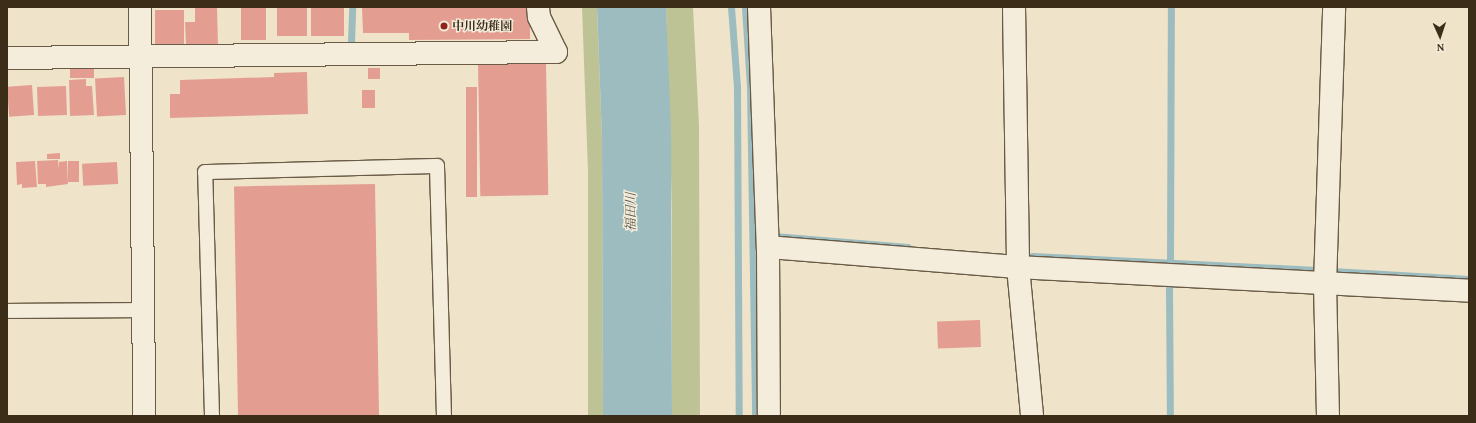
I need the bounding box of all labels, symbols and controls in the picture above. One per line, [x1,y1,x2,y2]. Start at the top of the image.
north arrow [1420,16,1460,56]
place label: 中川幼稚園 [452,19,512,33]
marker: 中川幼稚園 [439,21,449,31]
text: N [1437,40,1445,56]
water label: 福田川 [623,193,639,231]

